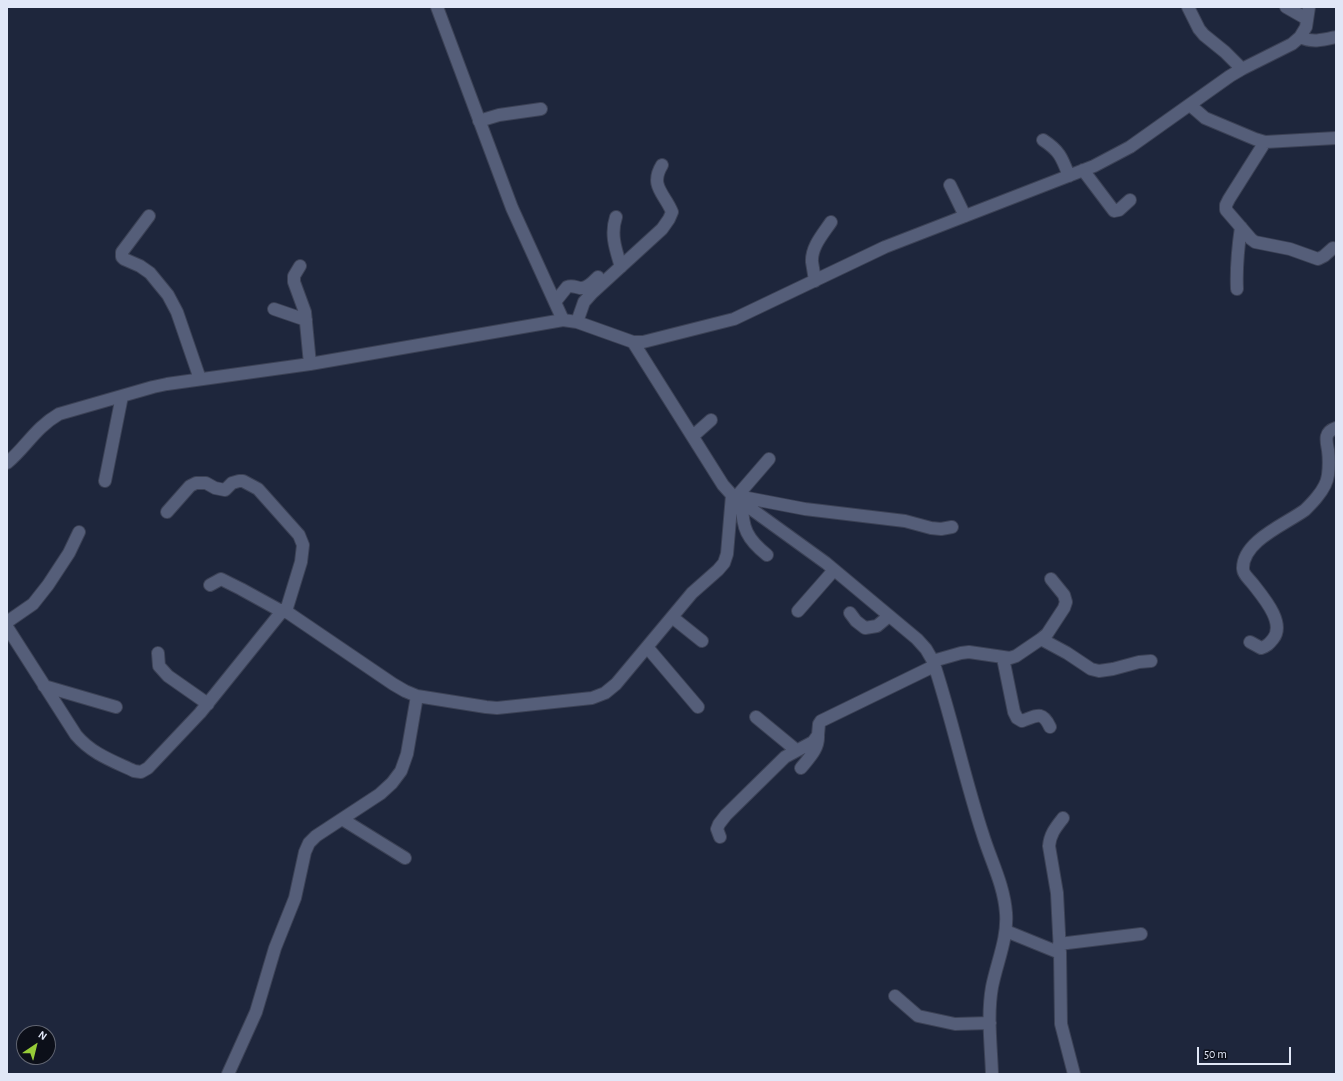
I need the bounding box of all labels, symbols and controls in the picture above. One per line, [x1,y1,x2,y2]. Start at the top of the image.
north arrow [16,1025,56,1065]
text: N [36,1029,49,1042]
scale bar [1199,1039,1293,1065]
text: 50 m [1204,1048,1227,1060]

